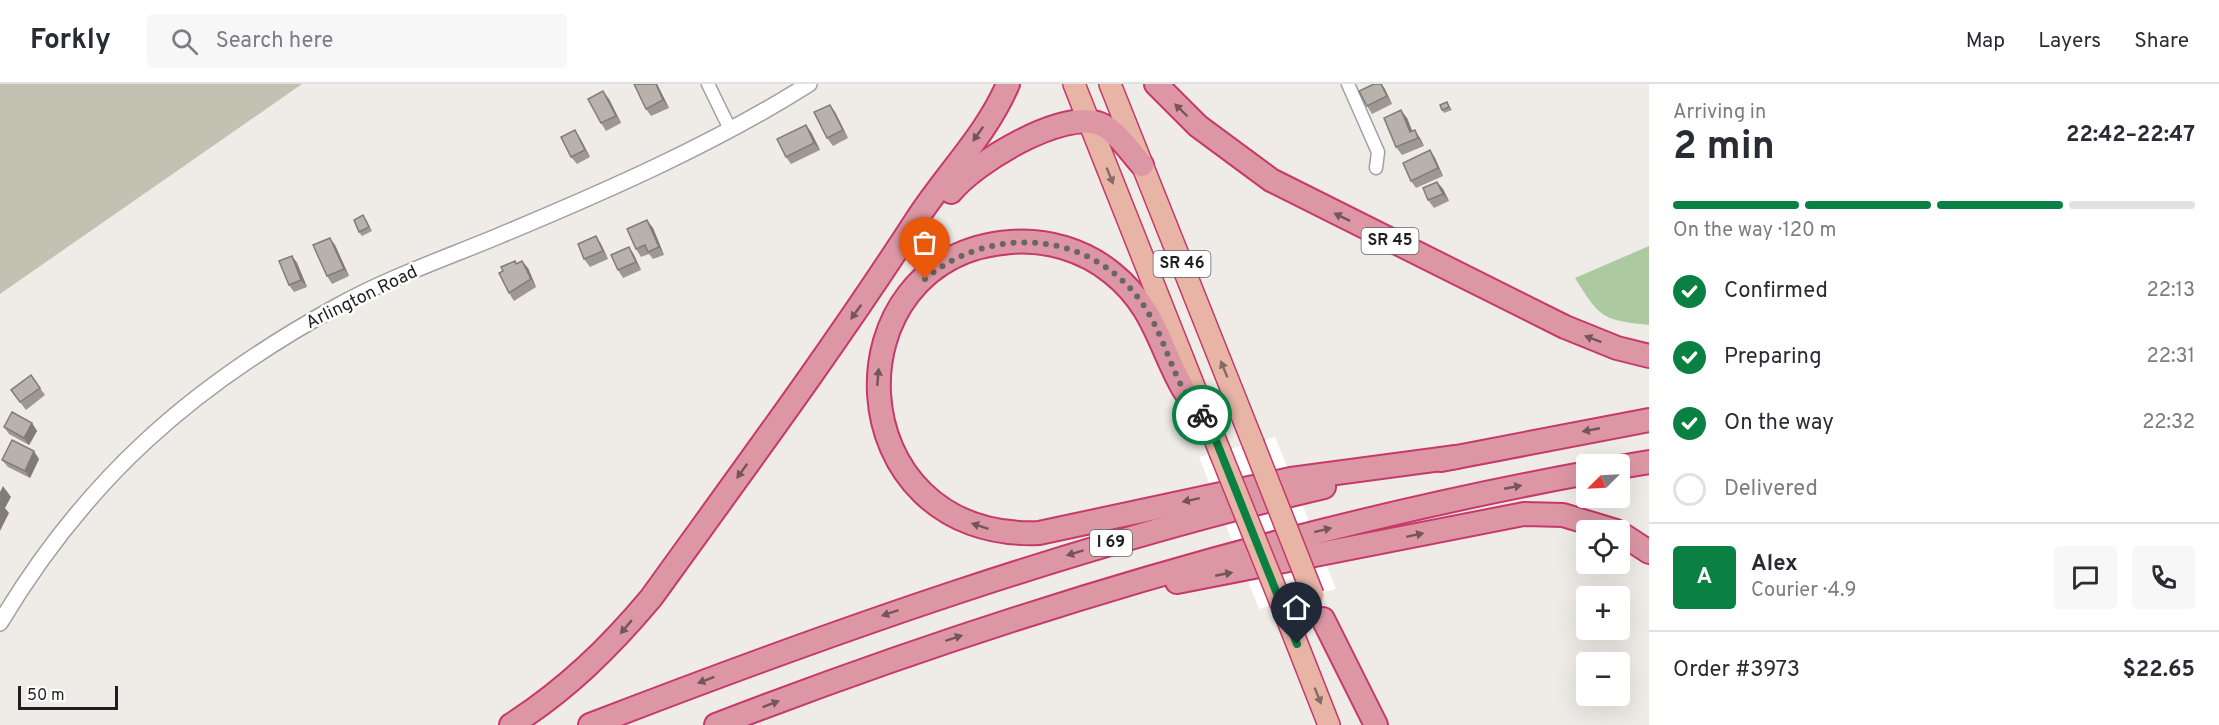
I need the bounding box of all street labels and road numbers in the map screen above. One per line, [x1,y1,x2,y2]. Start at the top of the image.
road number: SR 45 [1362,228,1418,254]
road number: SR 46 [1154,251,1210,277]
street label: Arlington Road [302,261,422,335]
road number: I 69 [1090,530,1132,556]

